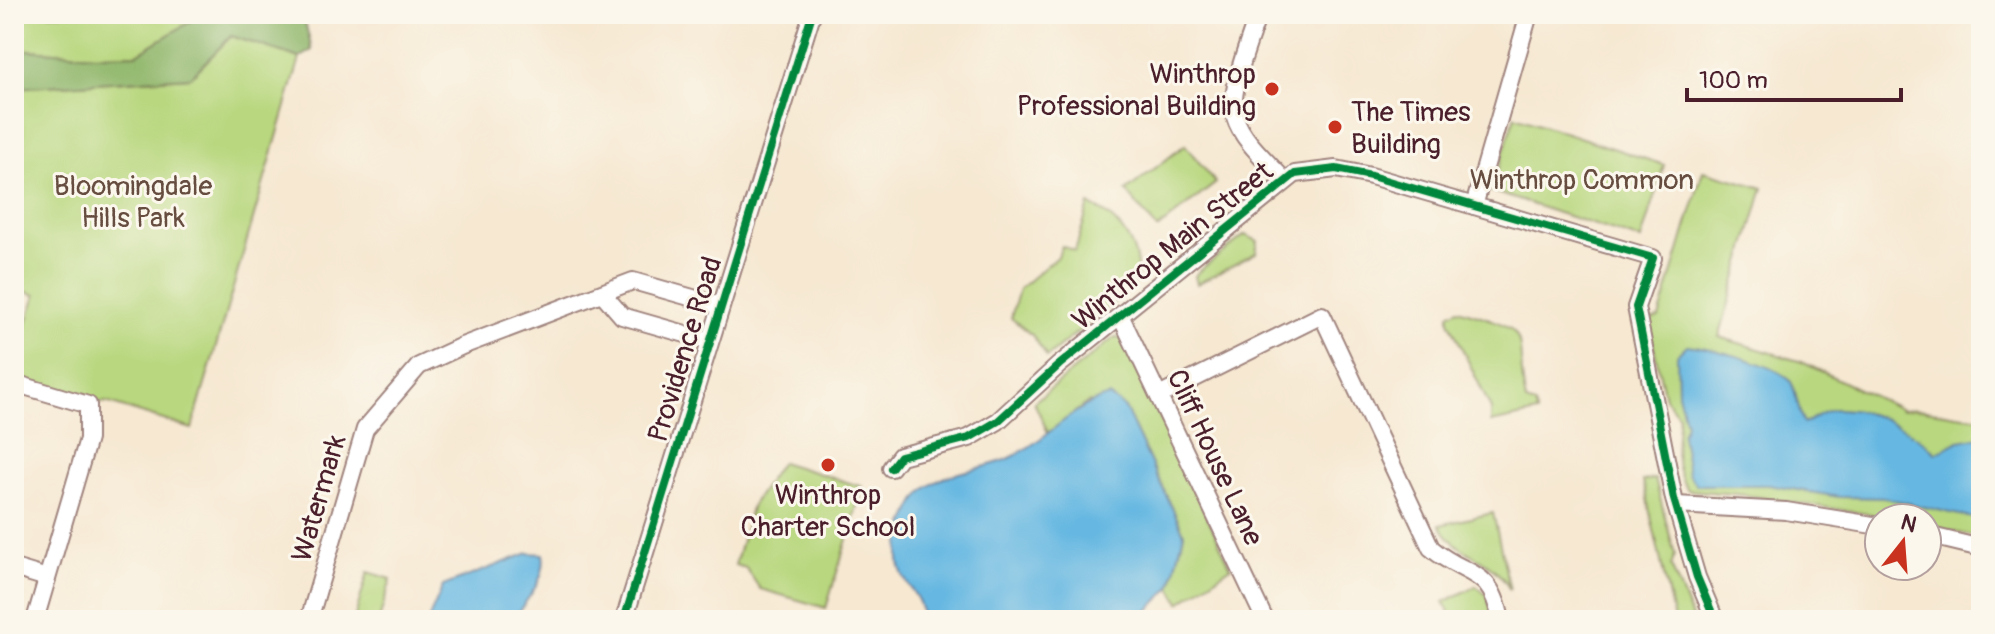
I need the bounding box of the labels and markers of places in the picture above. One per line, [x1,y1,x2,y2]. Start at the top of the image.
place label: Winthrop Professional Building [1017,57,1256,124]
marker: Winthrop Professional Building [1263,80,1281,98]
place label: The Times Building [1351,95,1471,162]
marker: The Times Building [1326,118,1344,136]
marker: Winthrop Charter School [819,456,837,474]
place label: Winthrop Charter School [740,478,916,545]

